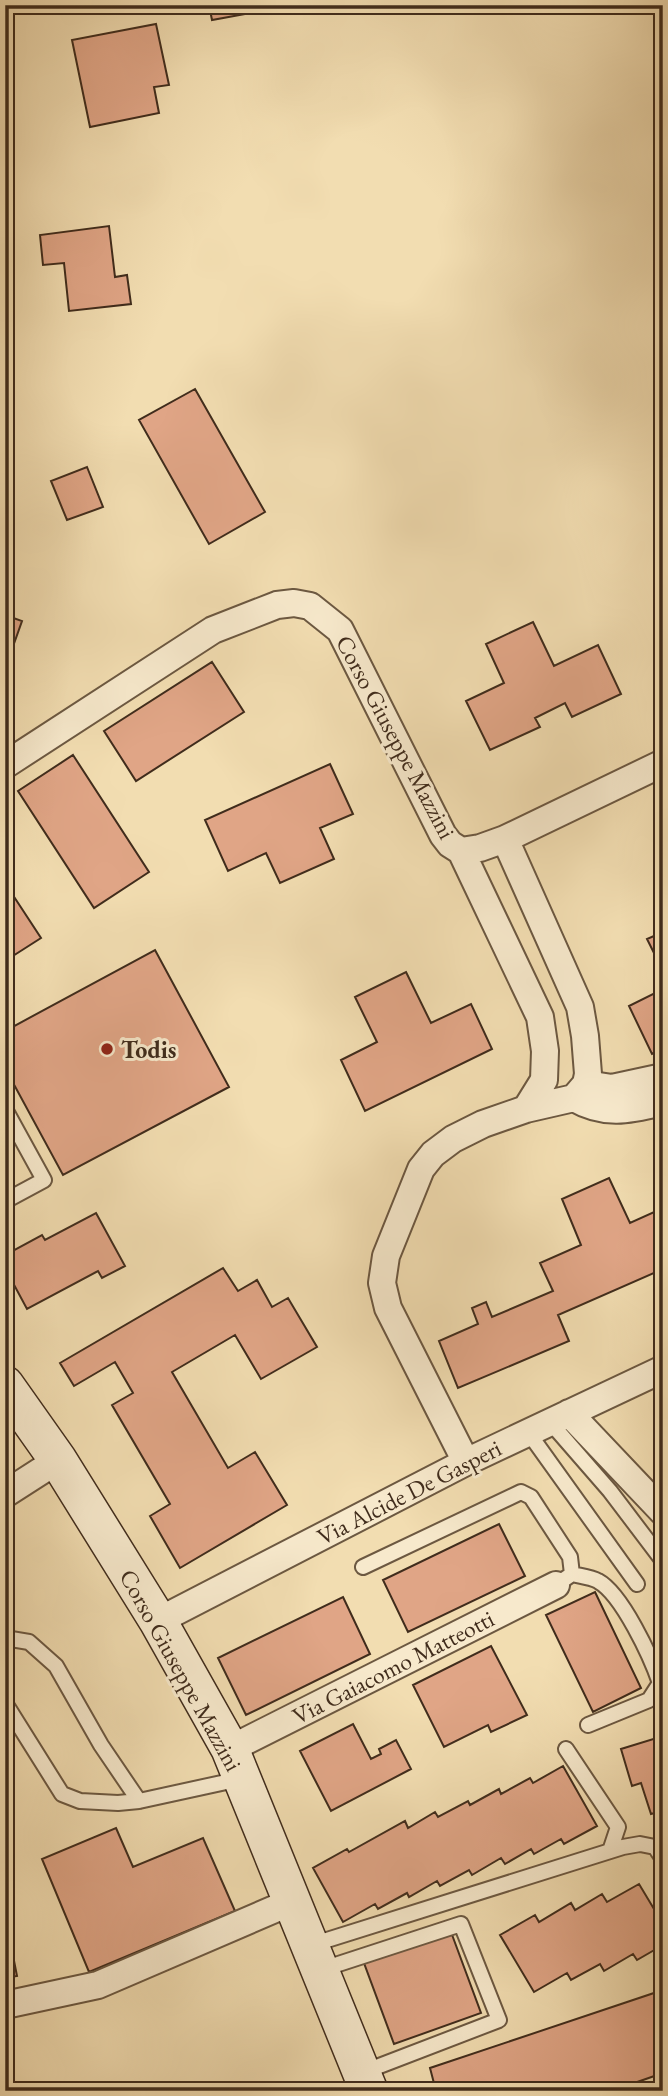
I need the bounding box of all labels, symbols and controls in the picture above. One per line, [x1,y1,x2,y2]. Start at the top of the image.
street label: Corso Giuseppe Mazzini [329,630,463,844]
place label: Todis [121,1034,176,1065]
marker: Todis [99,1041,115,1057]
street label: Via Alcide De Gasperi [312,1432,507,1552]
street label: Corso Giuseppe Mazzini [113,1564,249,1777]
street label: Via Gaiacomo Matteotti [287,1603,499,1731]

